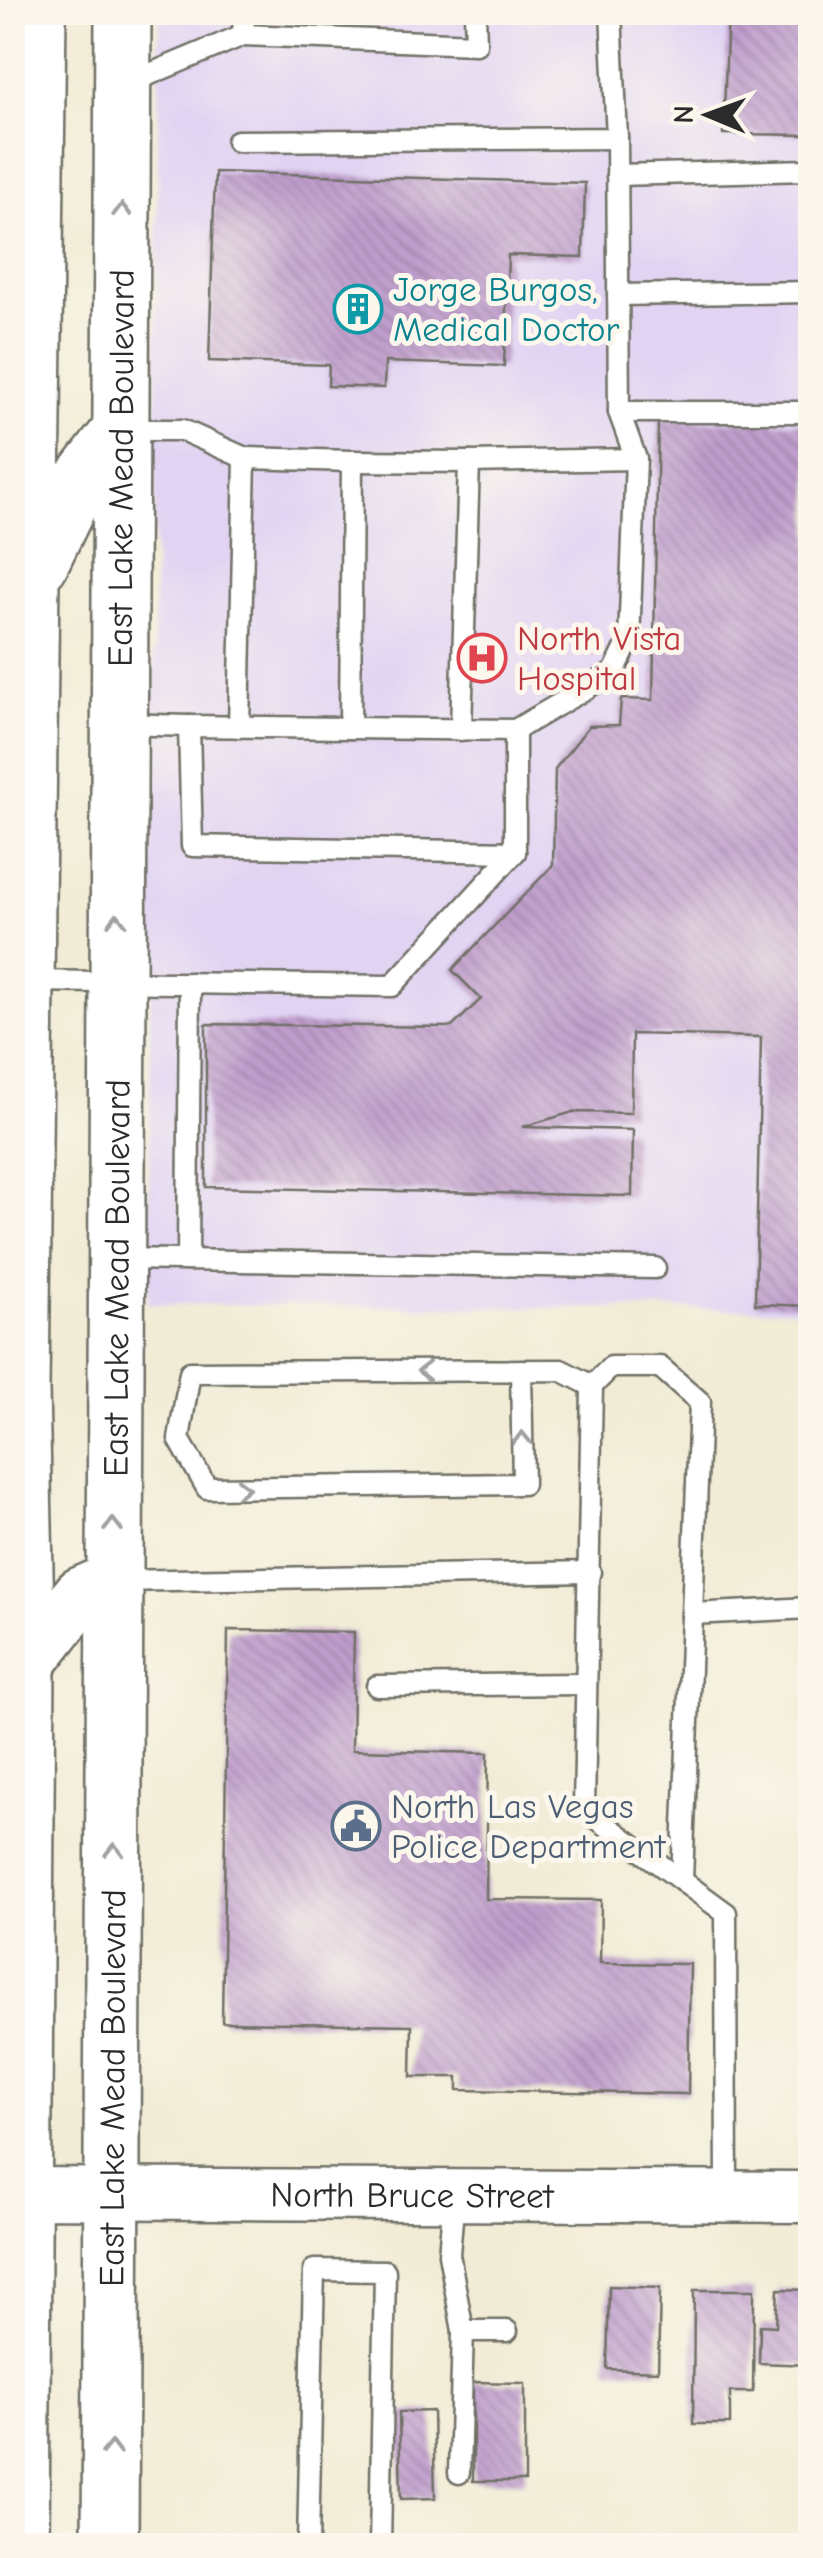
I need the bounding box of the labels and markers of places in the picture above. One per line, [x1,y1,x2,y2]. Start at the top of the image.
place label: Jorge Burgos, Medical Doctor [393,269,620,350]
building icon: Jorge Burgos, Medical Doctor [332,283,384,335]
place label: North Vista Hospital [517,618,681,699]
hospital icon: North Vista Hospital [456,632,508,684]
place label: North Las Vegas Police Department [391,1786,666,1867]
public building icon: North Las Vegas Police Department [330,1800,382,1852]

